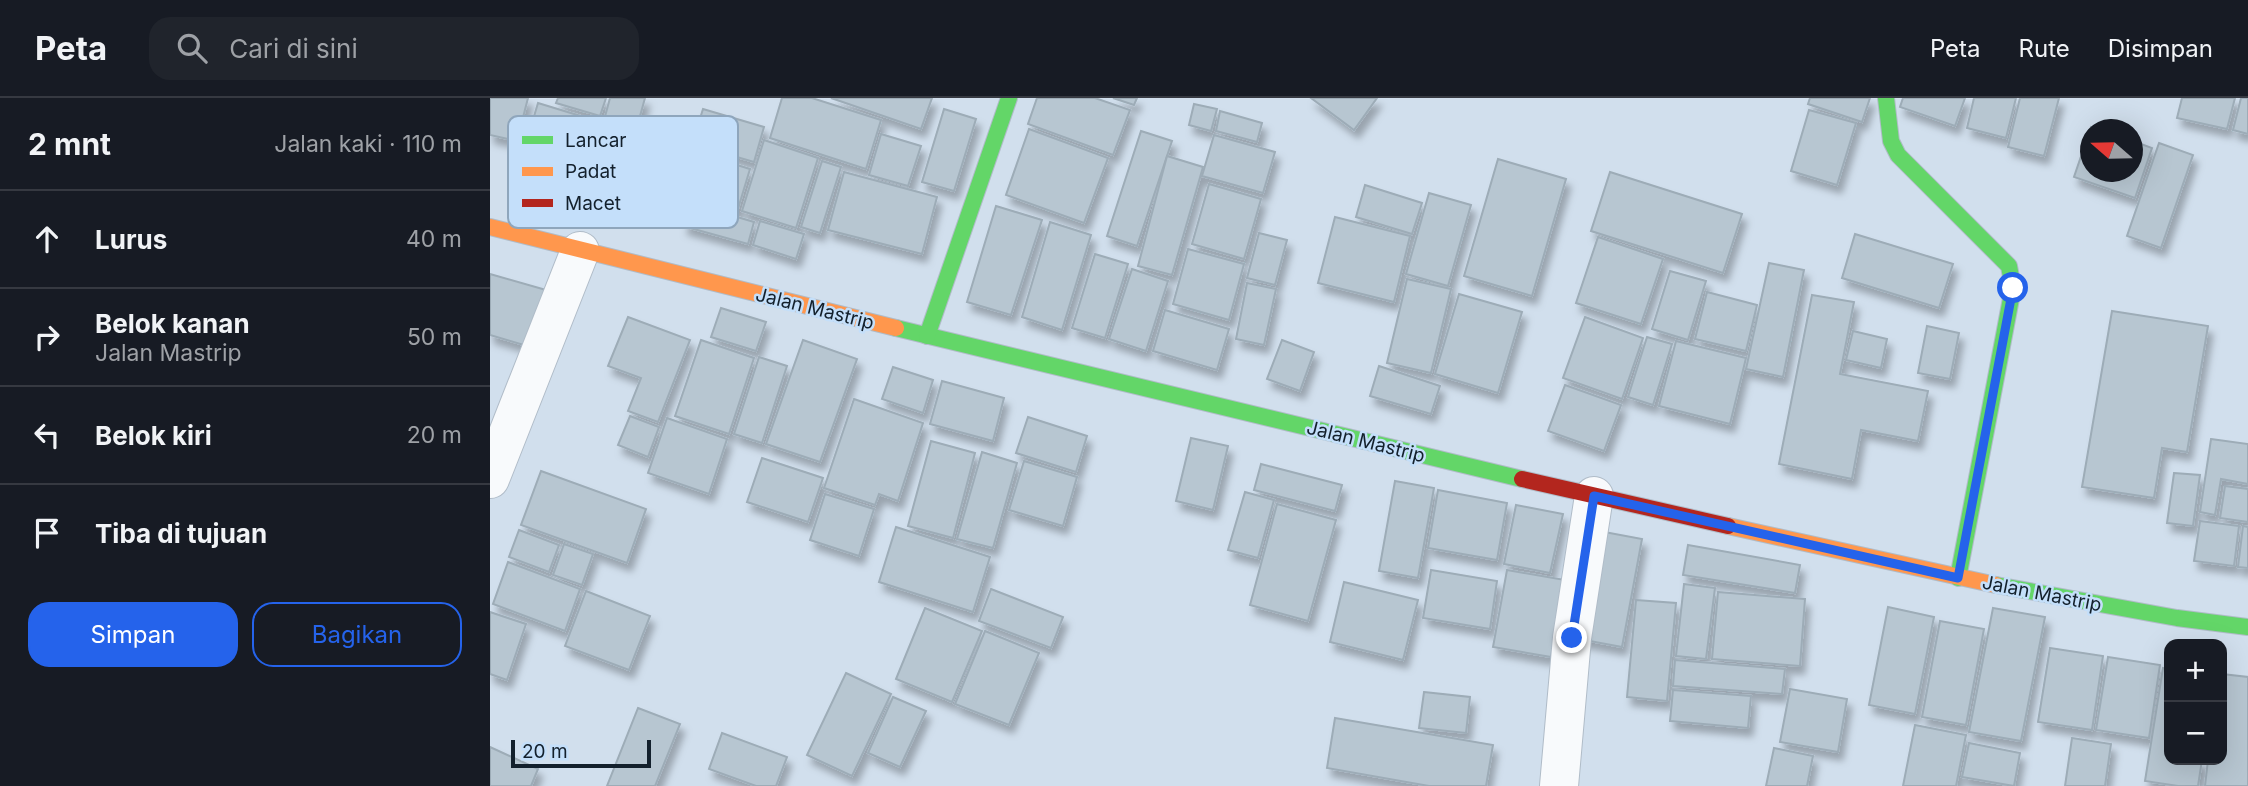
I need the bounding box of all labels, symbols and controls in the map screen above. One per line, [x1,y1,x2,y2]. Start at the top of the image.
search box [149,17,639,80]
text: Peta [35,28,107,68]
icon: search [173,29,211,67]
text: Cari di sini [229,33,358,64]
text: Peta [1930,34,1981,63]
text: Rute [2019,34,2070,63]
text: Disimpan [2108,34,2213,63]
legend [508,116,738,228]
north arrow [2080,119,2143,182]
text: 2 mnt [28,126,111,162]
text: Lancar [565,129,627,152]
text: Jalan kaki · 110 m [274,130,462,158]
text: Padat [565,160,616,183]
text: Macet [565,192,621,215]
icon: ahead [28,220,66,258]
text: Lurus [95,224,167,255]
text: 40 m [406,225,462,253]
route start [1997,272,2028,303]
street label: Jalan Mastrip [753,283,876,334]
text: Belok kanan [95,308,250,339]
icon: right [28,318,66,356]
text: 50 m [407,323,462,351]
text: Jalan Mastrip [95,339,242,367]
icon: left [28,416,66,454]
street label: Jalan Mastrip [1304,416,1427,467]
text: Belok kiri [95,420,212,451]
text: 20 m [407,421,462,449]
icon: arrive [28,514,66,552]
text: Tiba di tujuan [95,518,267,549]
street label: Jalan Mastrip [1980,571,2104,616]
button: Simpan [28,602,238,667]
button: Bagikan [252,602,462,667]
route end [1556,622,1587,653]
map controls [2164,639,2227,765]
button: + [2164,639,2227,702]
button: − [2164,702,2227,765]
scale bar [511,737,651,769]
text: 20 m [522,740,568,763]

